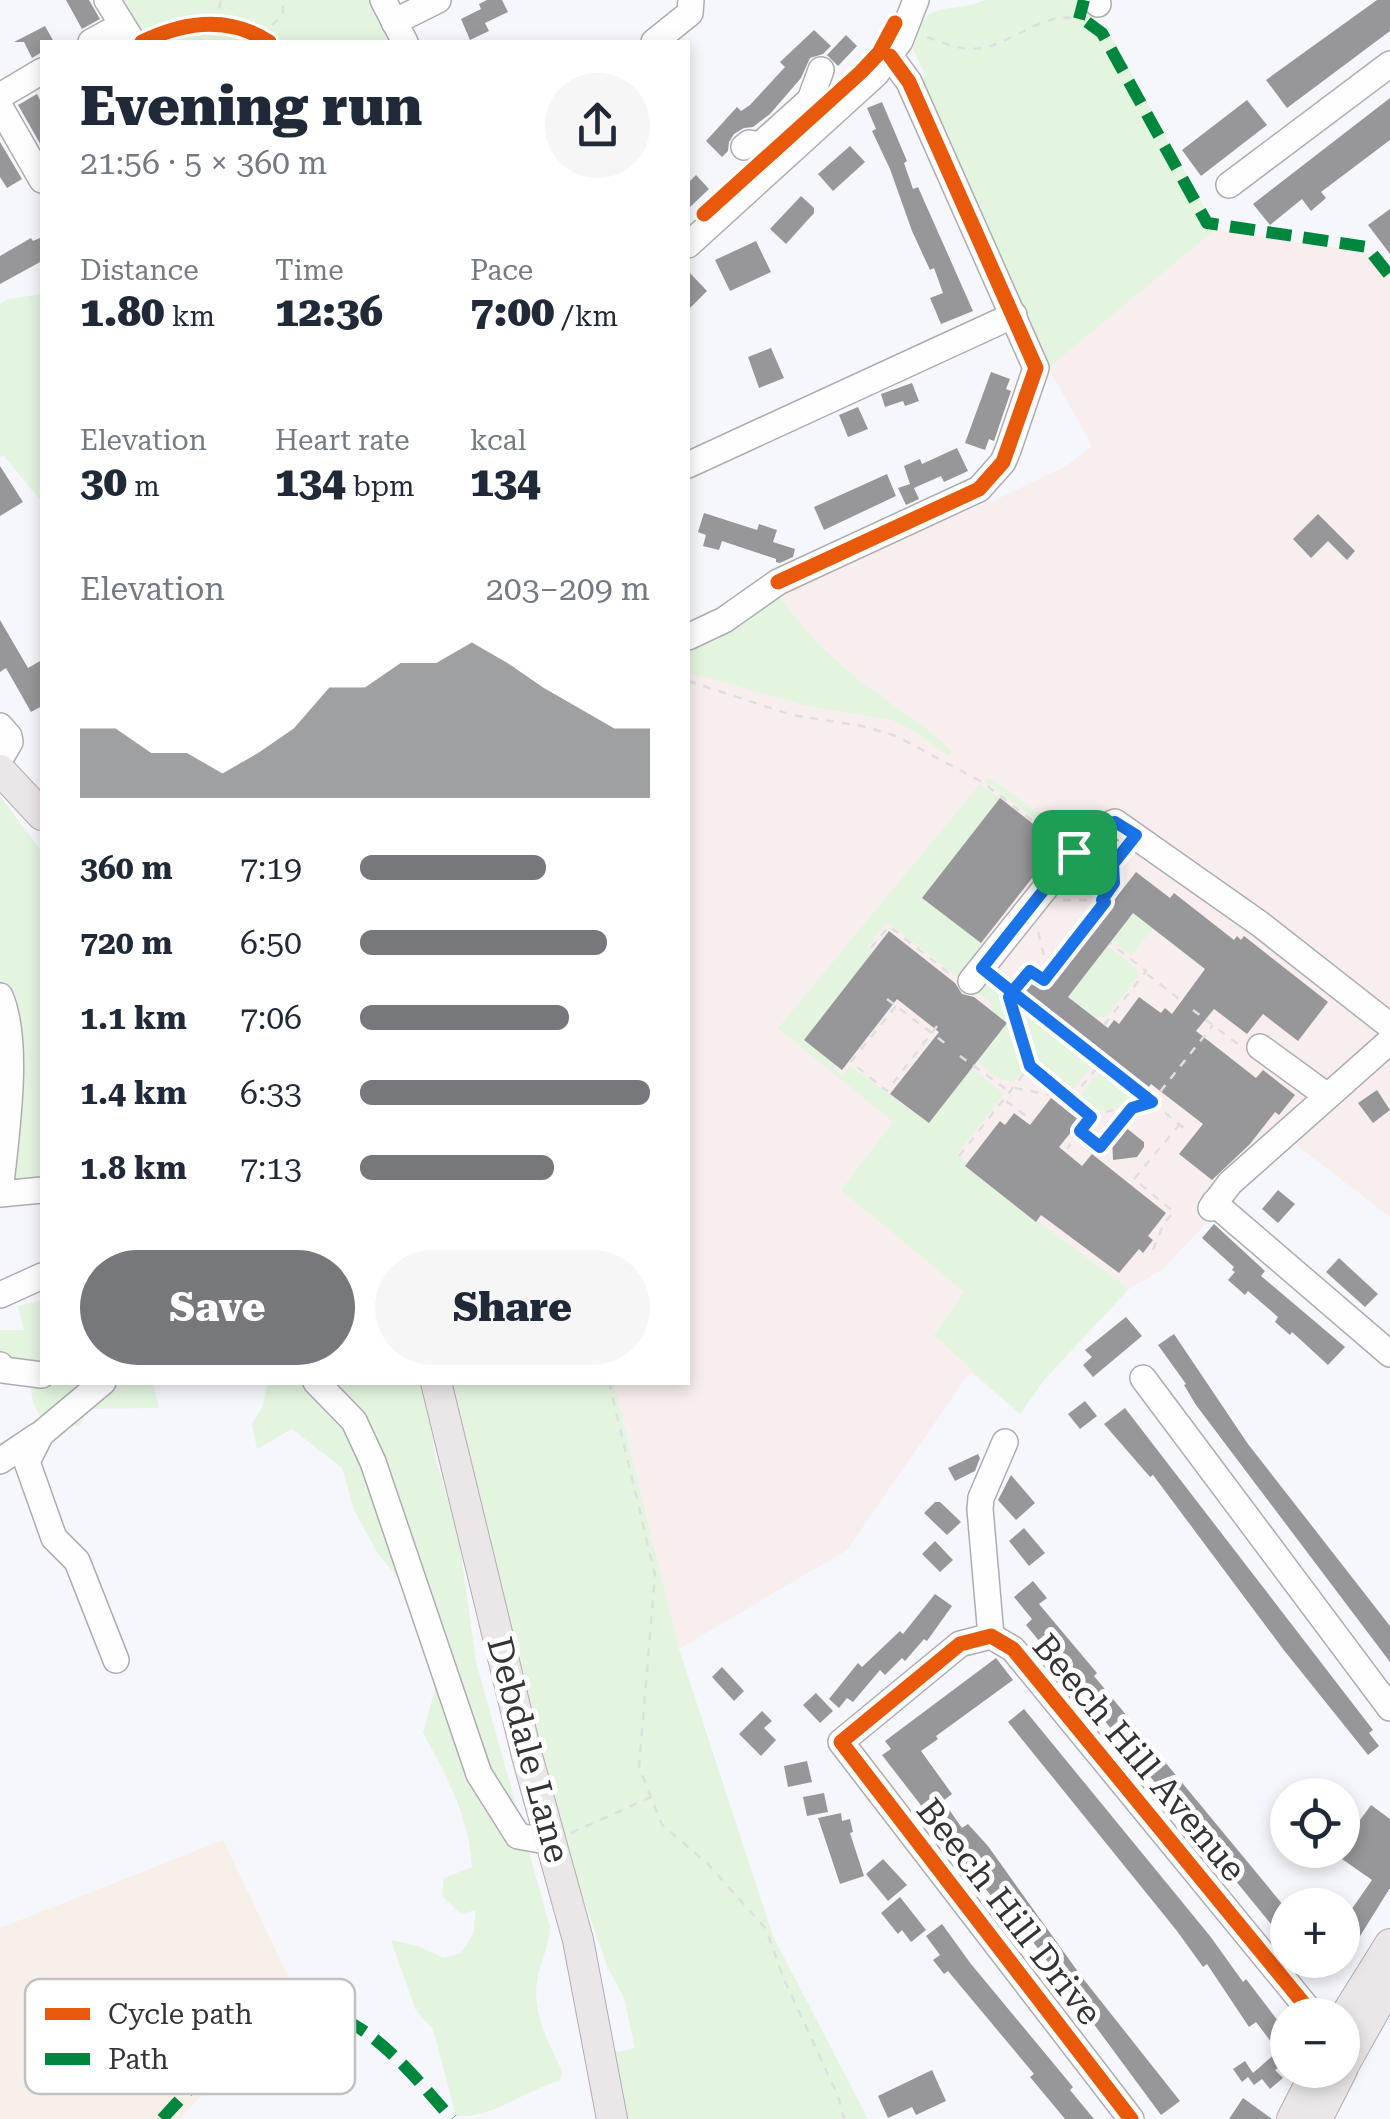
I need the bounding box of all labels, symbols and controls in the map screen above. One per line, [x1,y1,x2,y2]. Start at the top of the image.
button: share [545,73,650,178]
text: Evening run [80,74,422,138]
text: 21:56 · 5 × 360 m [80,144,327,182]
text: Distance [80,254,199,287]
text: Time [275,254,344,287]
text: Pace [470,254,533,287]
text: 1.80 [80,287,165,336]
text: 12:36 [275,287,383,336]
text: 7:00 [470,287,555,336]
text: km [165,300,215,333]
text: /km [555,300,618,333]
text: Elevation [80,424,207,457]
text: Heart rate [275,424,410,457]
text: kcal [470,424,526,457]
text: 30 [80,457,127,506]
text: 134 [275,457,346,506]
text: 134 [470,457,541,506]
text: m [127,470,160,503]
text: bpm [346,470,415,503]
text: Elevation [80,570,225,608]
text: 203–209 m [486,570,650,608]
pin [1032,810,1117,895]
icon: arrive [1047,825,1102,880]
text: 360 m [80,849,173,887]
text: 7:19 [240,849,302,887]
text: 720 m [80,924,173,962]
text: 6:50 [240,924,302,962]
text: 1.1 km [80,999,187,1037]
text: 7:06 [240,999,302,1037]
text: 1.4 km [80,1074,187,1112]
text: 6:33 [240,1074,302,1112]
text: 1.8 km [80,1149,187,1187]
text: 7:13 [240,1149,302,1187]
button: Save [80,1250,355,1365]
button: Share [375,1250,650,1365]
street label: Beech Hill Avenue [1024,1626,1254,1890]
street label: Debdale Lane [478,1633,578,1867]
map controls [1270,1778,1360,2088]
button: locate [1270,1778,1360,1868]
street label: Beech Hill Drive [908,1791,1110,2033]
button: + [1270,1888,1360,1978]
legend [25,1979,355,2094]
text: Cycle path [108,1998,253,2031]
button: − [1270,1998,1360,2088]
text: Path [108,2043,169,2076]

